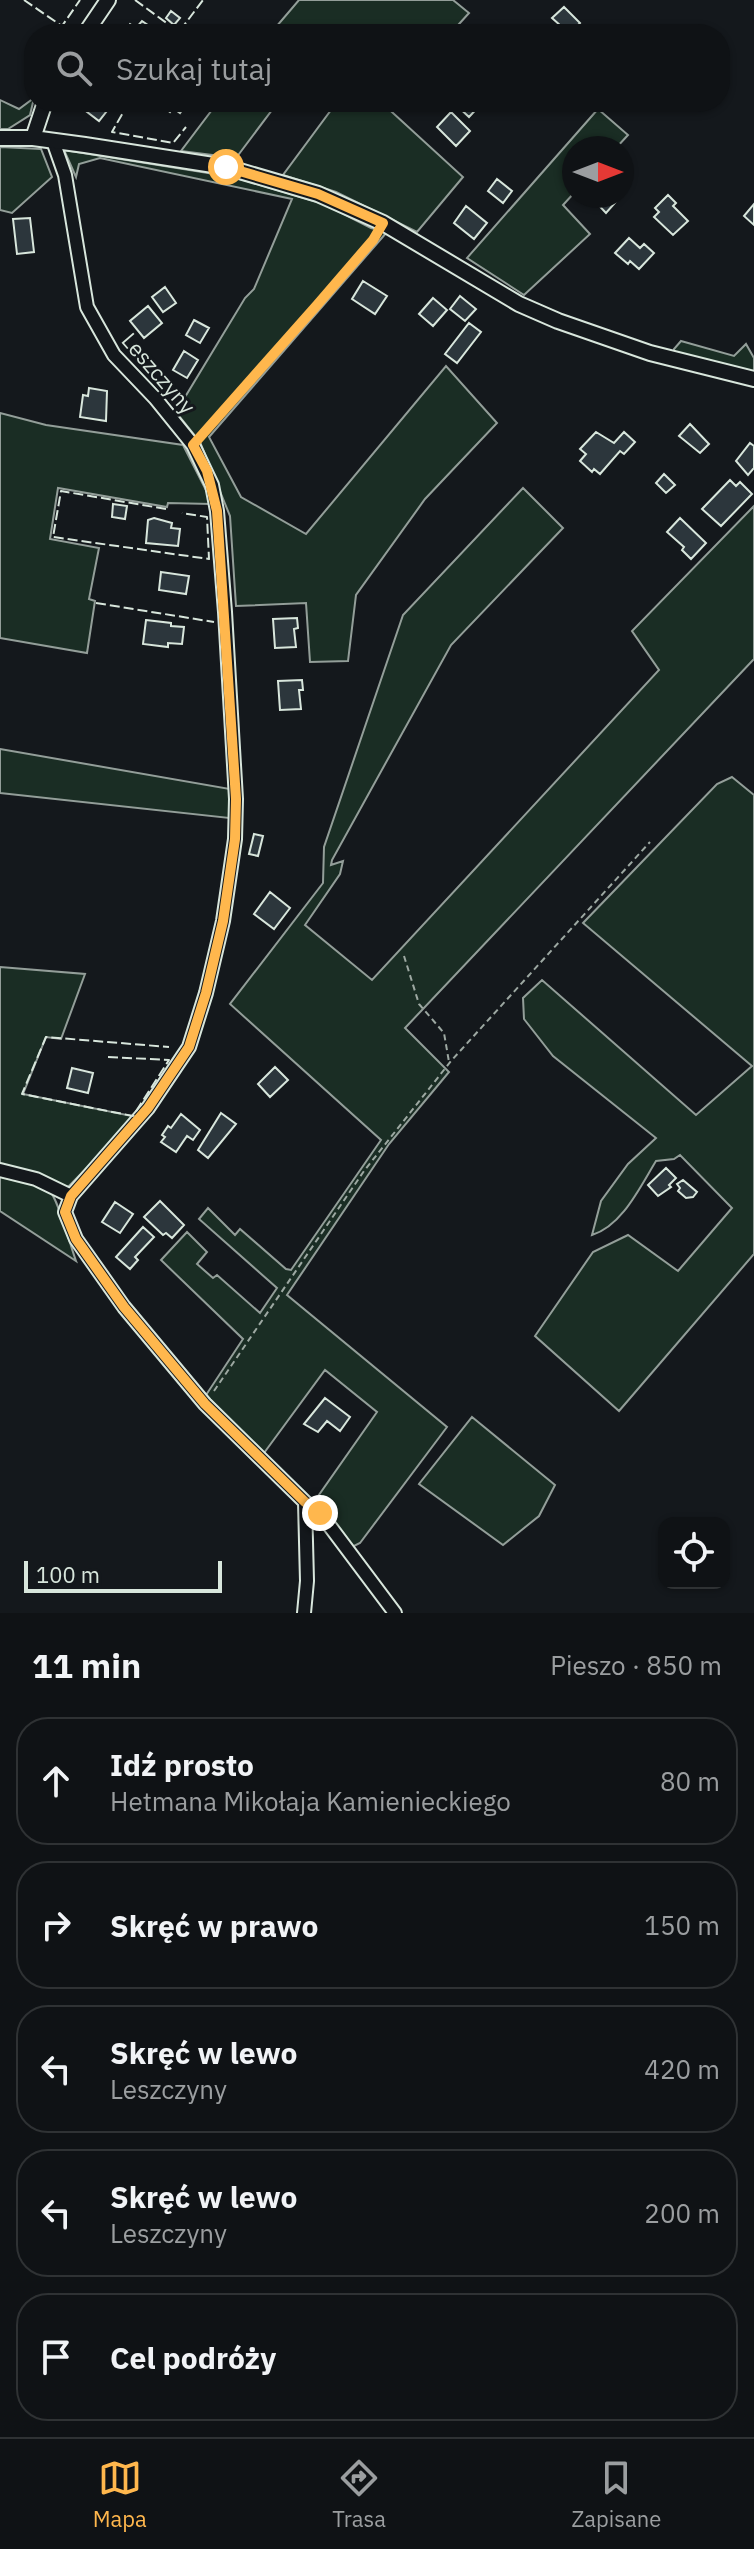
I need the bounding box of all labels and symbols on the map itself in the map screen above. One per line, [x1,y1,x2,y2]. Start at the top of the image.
north arrow [562,136,634,208]
route start [208,149,244,185]
street label: Leszczyny [116,326,202,420]
route end [302,1495,338,1531]
scale bar [24,1557,222,1593]

